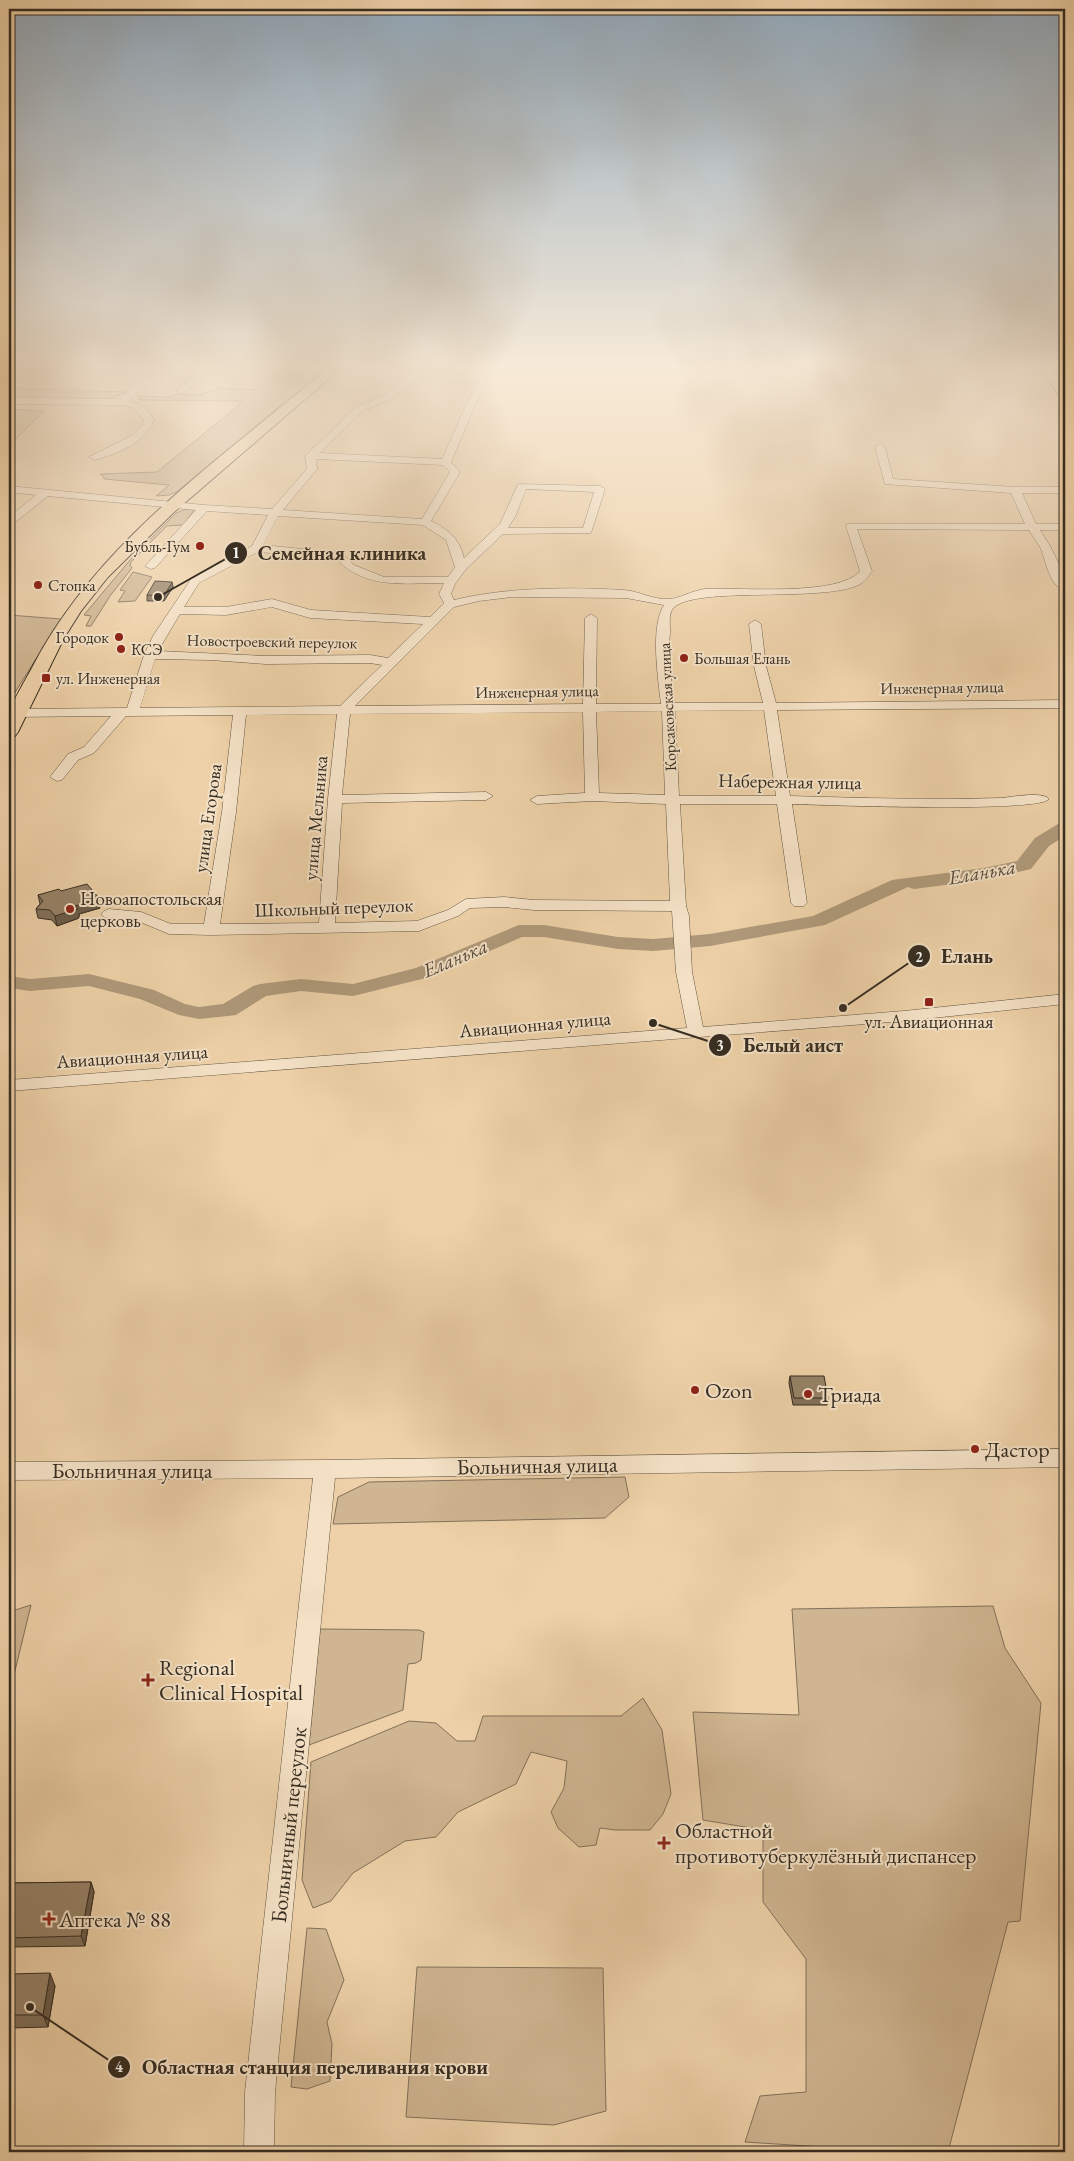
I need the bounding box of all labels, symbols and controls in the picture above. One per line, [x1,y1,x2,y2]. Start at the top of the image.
place label: Бубль-Гум [124,536,190,557]
callout: Семейная клиника [223,536,437,571]
marker: Бубль-Гум [194,540,206,552]
text: Семейная клиника [258,540,426,566]
text: 1 [232,543,240,562]
place label: Стопка [48,575,96,596]
marker: Стопка [32,579,44,591]
place label: Городок [56,627,109,648]
street label: Новостроевский переулок [187,630,358,653]
marker: Городок [113,631,125,643]
place label: КСЭ [131,639,163,660]
street label: Корсаковская улица [654,641,681,772]
marker: КСЭ [115,643,127,655]
place label: Большая Елань [694,648,791,669]
marker: Большая Елань [678,652,690,664]
place label: ул. Инженерная [56,668,160,689]
marker: ул. Инженерная [40,672,52,684]
street label: Инженерная улица [880,676,1005,699]
street label: Инженерная улица [475,680,600,703]
street label: улица Мельника [298,754,333,881]
street label: улица Егорова [187,761,228,874]
street label: Набережная улица [718,768,862,795]
water label: Еланька [945,853,1018,891]
place label: Новоапостольская церковь [80,886,223,933]
street label: Школьный переулок [254,892,414,923]
marker: Новоапостольская церковь [64,903,76,915]
water label: Еланька [418,933,491,984]
callout: Елань [906,939,1003,974]
text: Елань [941,943,993,969]
text: 2 [915,947,923,966]
marker: ул. Авиационная [923,996,935,1008]
street label: Авиационная улица [457,1005,612,1044]
place label: ул. Авиационная [864,1009,994,1034]
callout: Белый аист [708,1028,853,1063]
text: Белый аист [743,1032,843,1058]
text: 3 [716,1036,724,1055]
street label: Авиационная улица [54,1039,209,1074]
place label: Ozon [705,1376,753,1405]
place label: Триада [818,1380,881,1409]
marker: Ozon [689,1384,701,1396]
marker: Триада [802,1388,814,1400]
place label: Дастор [985,1435,1050,1464]
marker: Дастор [969,1443,981,1455]
street label: Больничная улица [456,1450,618,1481]
street label: Больничная улица [51,1456,213,1485]
place label: Regional Clinical Hospital [159,1653,303,1707]
marker: Regional Clinical Hospital [141,1673,155,1687]
street label: Больничный переулок [264,1725,313,1925]
place label: Областной противотуберкулёзный диспансер [675,1816,976,1870]
marker: Областной противотуберкулёзный диспансер [657,1836,671,1850]
place label: Аптека № 88 [58,1905,171,1934]
marker: Аптека № 88 [43,1913,55,1925]
callout: Областная станция переливания крови [107,2050,498,2085]
text: Областная станция переливания крови [142,2054,488,2080]
text: 4 [115,2057,124,2076]

